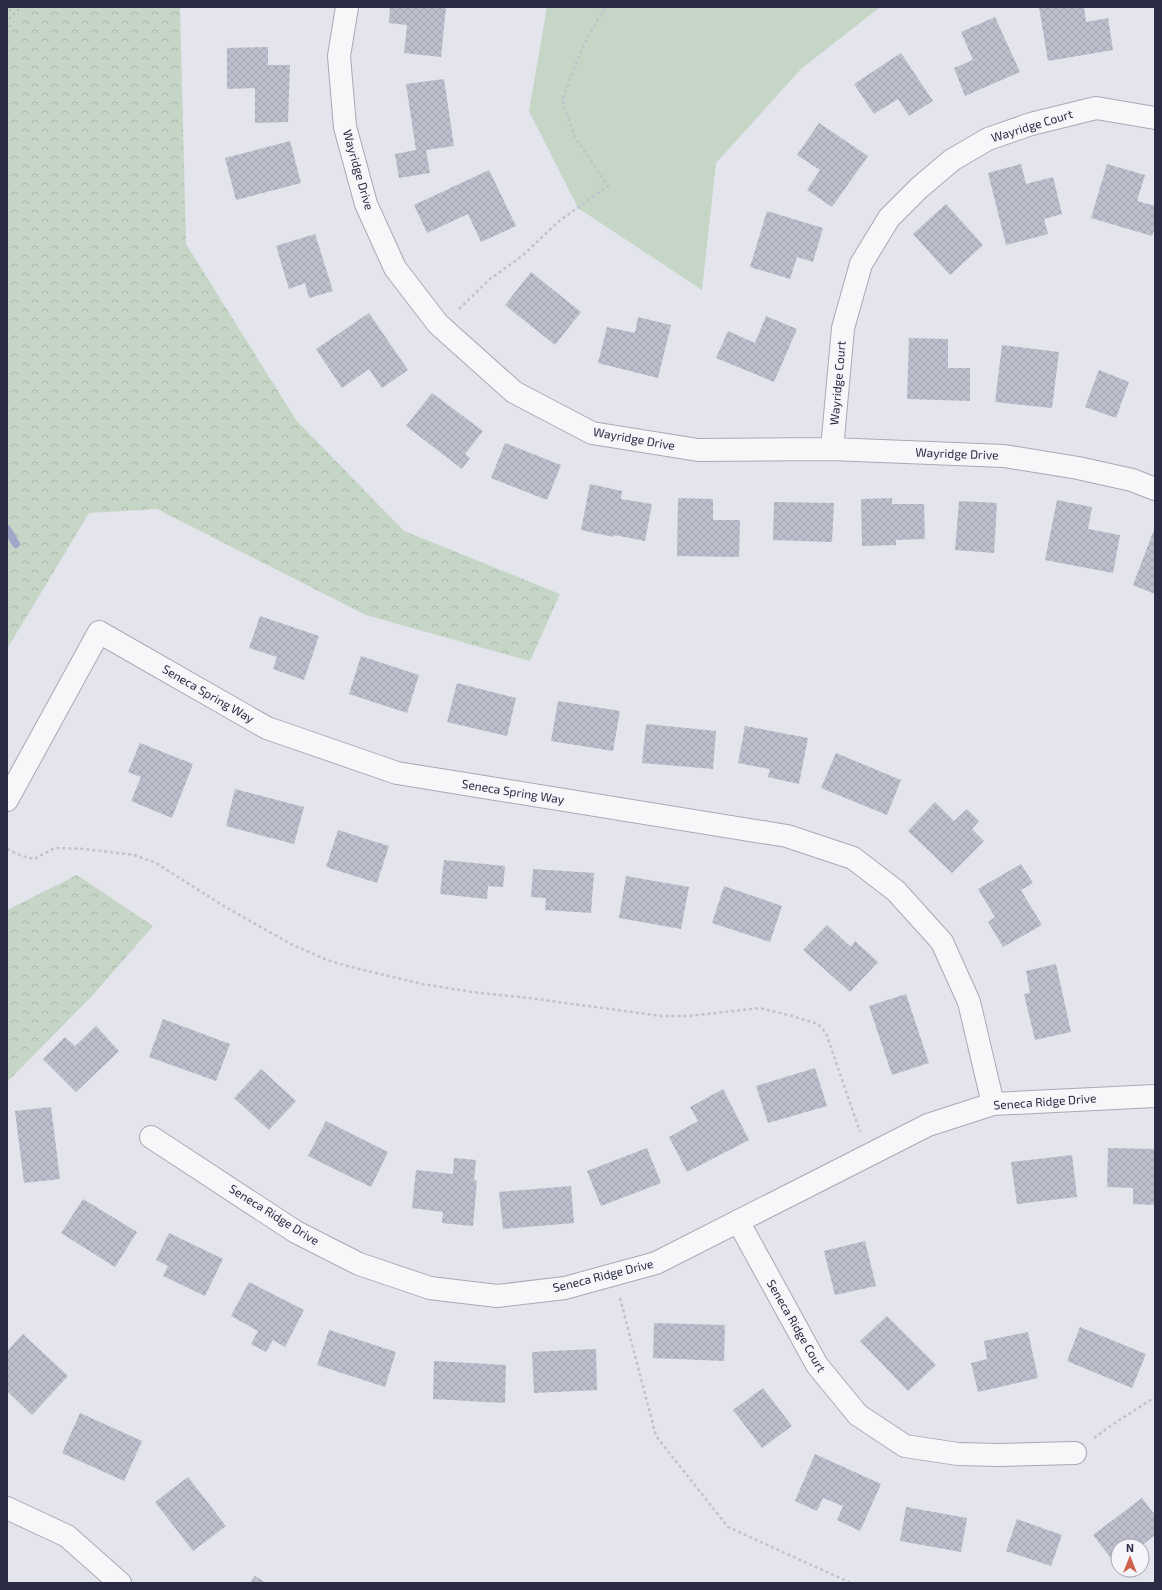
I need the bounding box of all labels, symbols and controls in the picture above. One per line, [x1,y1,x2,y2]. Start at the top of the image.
street label: Wayridge Court [989,106,1075,144]
street label: Wayridge Drive [341,128,377,212]
street label: Wayridge Court [826,340,848,426]
street label: Wayridge Drive [592,424,676,452]
street label: Wayridge Drive [915,445,999,461]
street label: Seneca Spring Way [160,661,257,725]
street label: Seneca Spring Way [461,776,566,806]
street label: Seneca Ridge Drive [993,1090,1097,1112]
street label: Seneca Ridge Drive [227,1181,322,1247]
street label: Seneca Ridge Drive [551,1256,655,1294]
street label: Seneca Ridge Court [765,1277,829,1375]
north arrow [1110,1538,1150,1578]
text: N [1126,1541,1134,1554]

